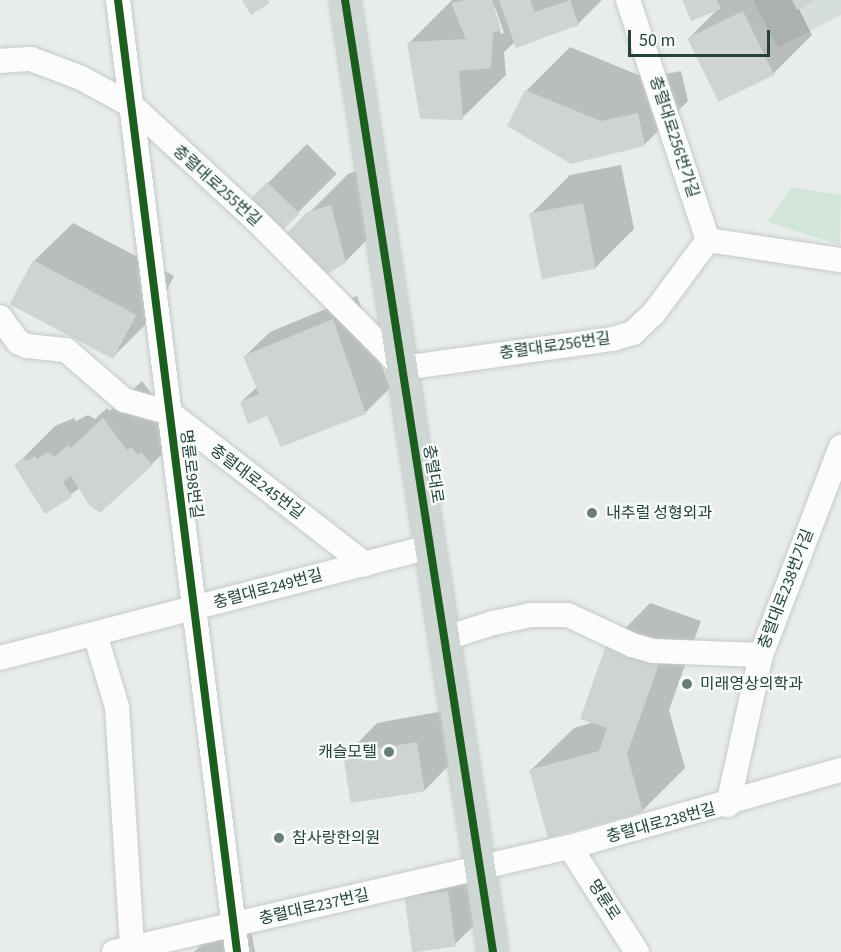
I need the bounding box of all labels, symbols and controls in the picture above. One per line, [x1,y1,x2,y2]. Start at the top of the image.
scale bar [631,18,774,56]
text: 50 m [639,28,675,53]
street label: 충렬대로256번가길 [645,74,703,200]
street label: 충렬대로255번길 [169,141,265,231]
street label: 충렬대로256번길 [498,329,612,363]
street label: 명륜로98번길 [176,428,206,520]
street label: 충렬대로245번길 [206,441,308,523]
street label: 충렬대로 [419,443,447,505]
place label: 내추럴 성형외과 [606,503,712,523]
marker: 내추럴 성형외과 [583,504,601,522]
street label: 충렬대로238번가길 [754,526,818,652]
street label: 충렬대로249번길 [211,565,325,613]
place label: 미래영상의학과 [700,674,803,694]
marker: 미래영상의학과 [678,675,696,693]
place label: 캐슬모텔 [318,742,377,762]
marker: 캐슬모텔 [382,745,396,759]
street label: 충렬대로238번길 [604,799,718,847]
place label: 참사랑한의원 [292,828,380,848]
marker: 참사랑한의원 [270,829,288,847]
street label: 명륜로 [584,876,624,924]
street label: 충렬대로237번길 [257,885,371,929]

